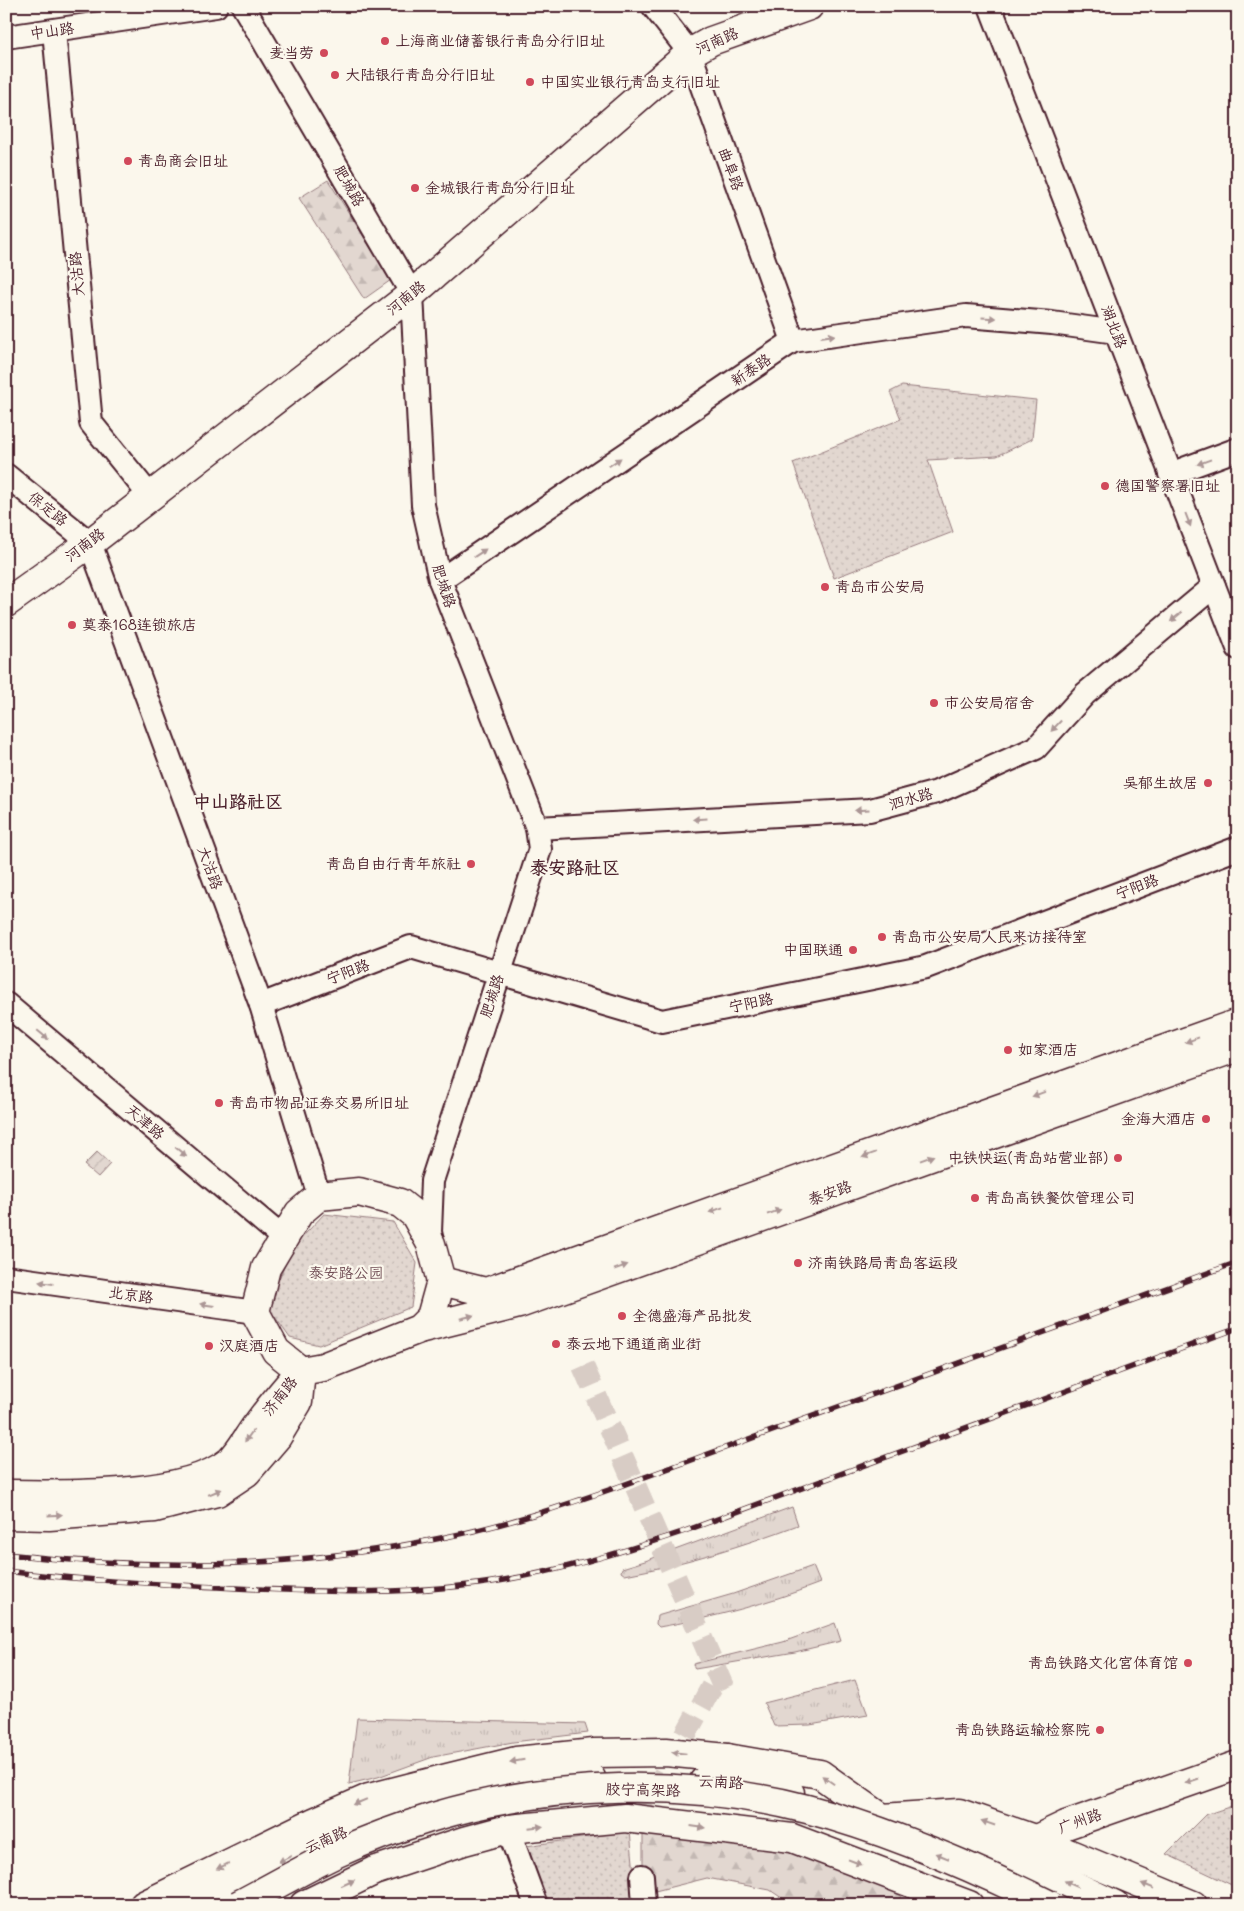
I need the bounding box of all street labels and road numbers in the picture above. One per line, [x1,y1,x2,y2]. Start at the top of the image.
street label: 中山路 [28,17,76,43]
street label: 河南路 [692,22,741,58]
street label: 曲阜路 [715,144,749,193]
street label: 肥城路 [330,161,370,210]
street label: 大沽路 [64,251,88,297]
street label: 河南路 [382,275,429,319]
street label: 湖北路 [1098,302,1132,351]
street label: 新泰路 [726,348,775,390]
street label: 保定路 [25,486,72,530]
street label: 河南路 [60,523,108,566]
street label: 肥城路 [428,561,461,610]
street label: 泗水路 [886,782,935,814]
street label: 大沽路 [194,843,228,892]
street label: 宁阳路 [1112,869,1161,903]
street label: 宁阳路 [323,954,372,988]
street label: 肥城路 [475,971,508,1020]
street label: 宁阳路 [727,988,775,1016]
street label: 天津路 [122,1099,169,1143]
street label: 泰安路 [805,1175,854,1209]
street label: 北京路 [107,1281,155,1307]
street label: 济南路 [257,1372,301,1419]
street label: 云南路 [698,1770,744,1792]
street label: 胶宁高架路 [605,1778,681,1800]
street label: 广州路 [1055,1803,1104,1837]
street label: 云南路 [301,1821,350,1857]

